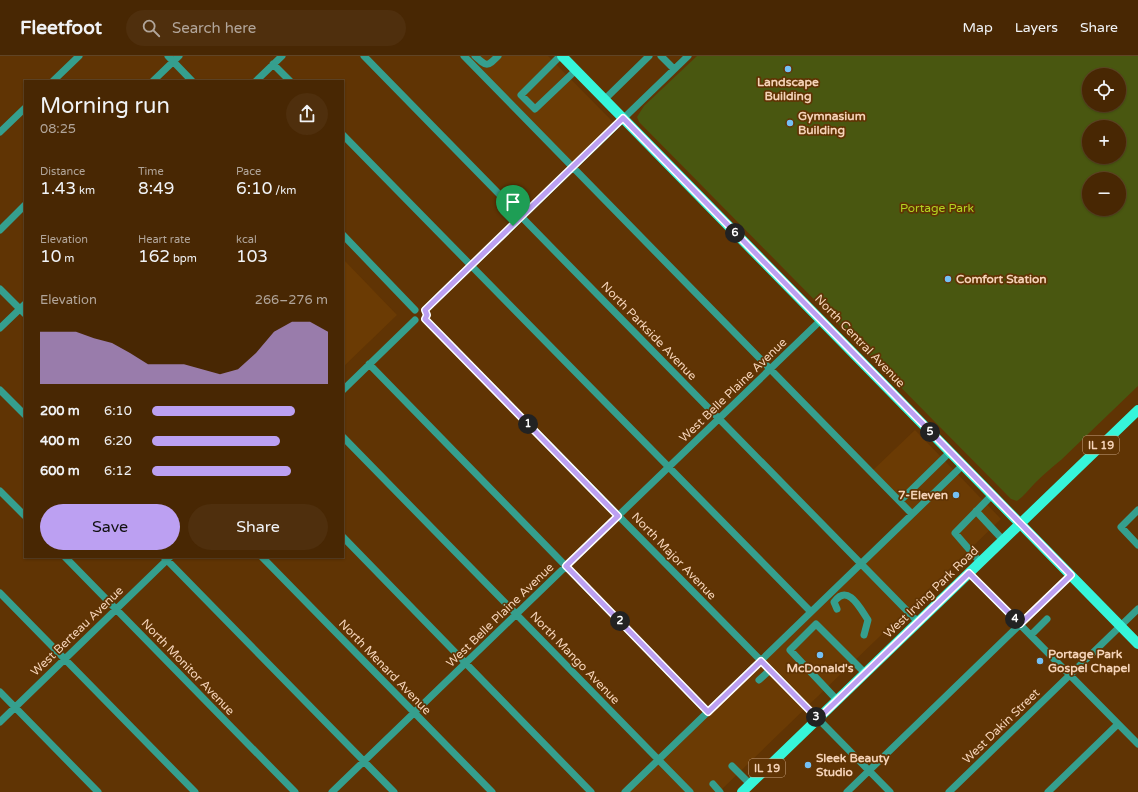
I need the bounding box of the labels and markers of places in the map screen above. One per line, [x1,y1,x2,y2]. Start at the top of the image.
marker: Landscape Building [783,64,793,74]
place label: Landscape Building [757,75,819,104]
place label: Gymnasium Building [798,109,866,138]
marker: Gymnasium Building [785,118,795,128]
pin [496,185,530,226]
pin: 6 [725,223,745,243]
place label: Comfort Station [956,272,1047,286]
marker: Comfort Station [943,274,953,284]
pin: 1 [518,414,538,434]
pin: 5 [920,422,940,442]
place label: 7-Eleven [898,488,948,502]
marker: 7-Eleven [951,490,961,500]
pin: 4 [1005,609,1025,629]
pin: 2 [610,611,630,631]
place label: Portage Park Gospel Chapel [1048,647,1130,676]
marker: McDonald's [815,650,825,660]
marker: Portage Park Gospel Chapel [1035,656,1045,666]
place label: McDonald's [787,661,854,675]
pin: 3 [806,707,826,727]
place label: Sleek Beauty Studio [816,751,890,779]
marker: Sleek Beauty Studio [803,760,813,770]

